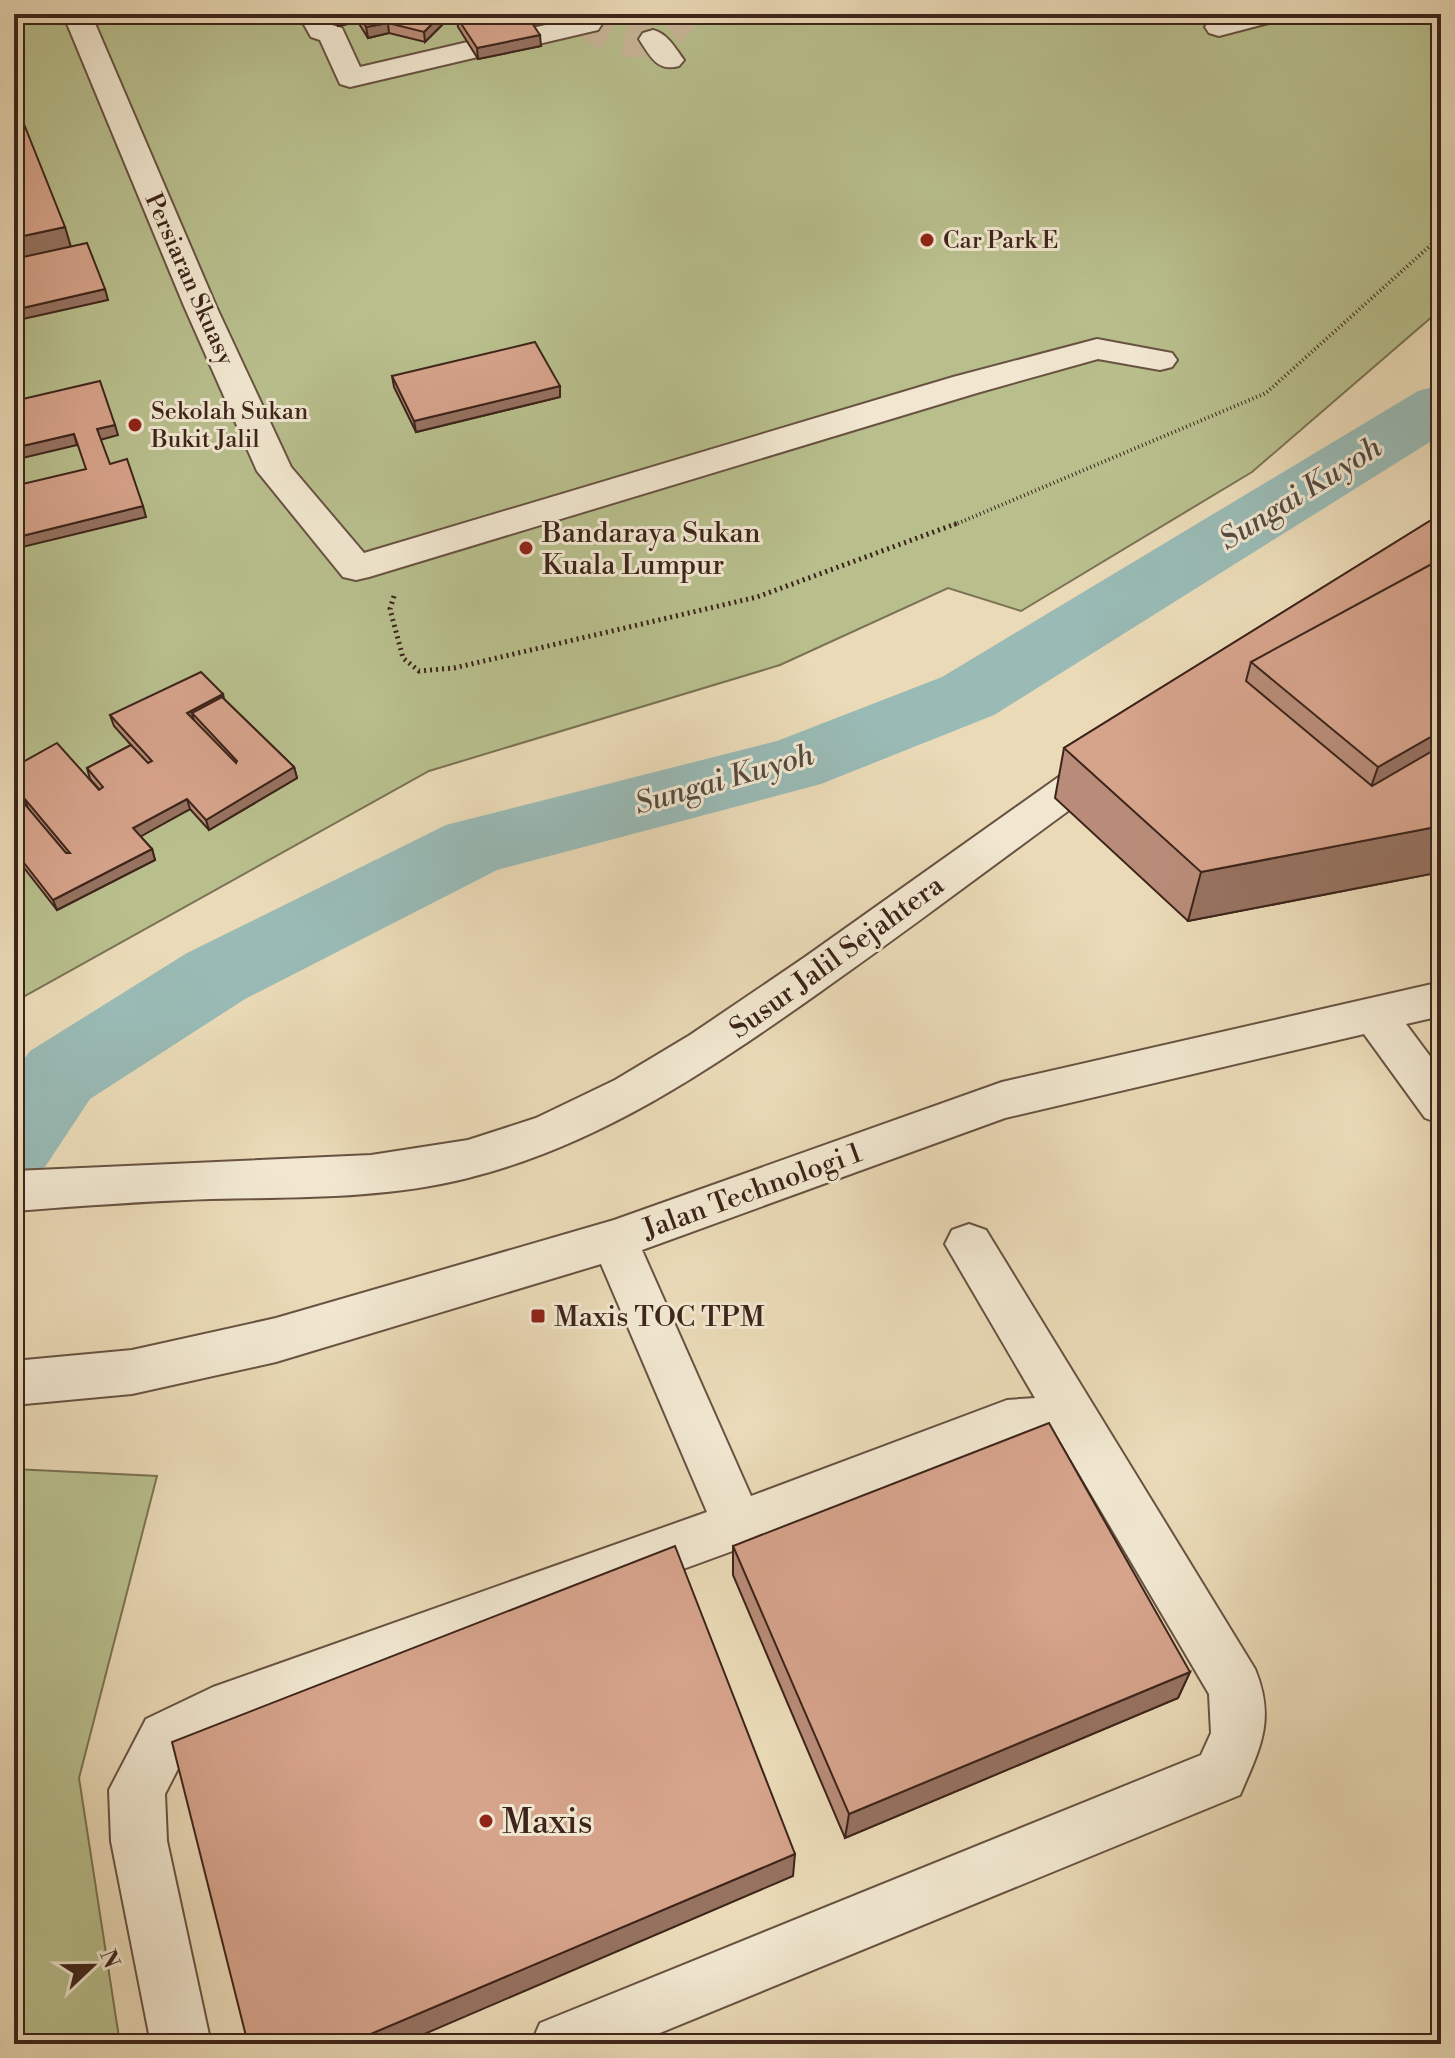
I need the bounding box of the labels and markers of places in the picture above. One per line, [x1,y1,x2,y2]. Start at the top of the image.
place label: Car Park E [943,226,1058,256]
marker: Car Park E [918,231,936,249]
place label: Sekolah Sukan Bukit Jalil [150,397,308,455]
marker: Sekolah Sukan Bukit Jalil [126,416,144,434]
place label: Bandaraya Sukan Kuala Lumpur [541,516,761,583]
marker: Bandaraya Sukan Kuala Lumpur [517,539,535,557]
place label: Maxis TOC TPM [554,1300,765,1335]
marker: Maxis TOC TPM [529,1307,547,1325]
place label: Maxis [502,1802,593,1844]
marker: Maxis [477,1812,495,1830]

